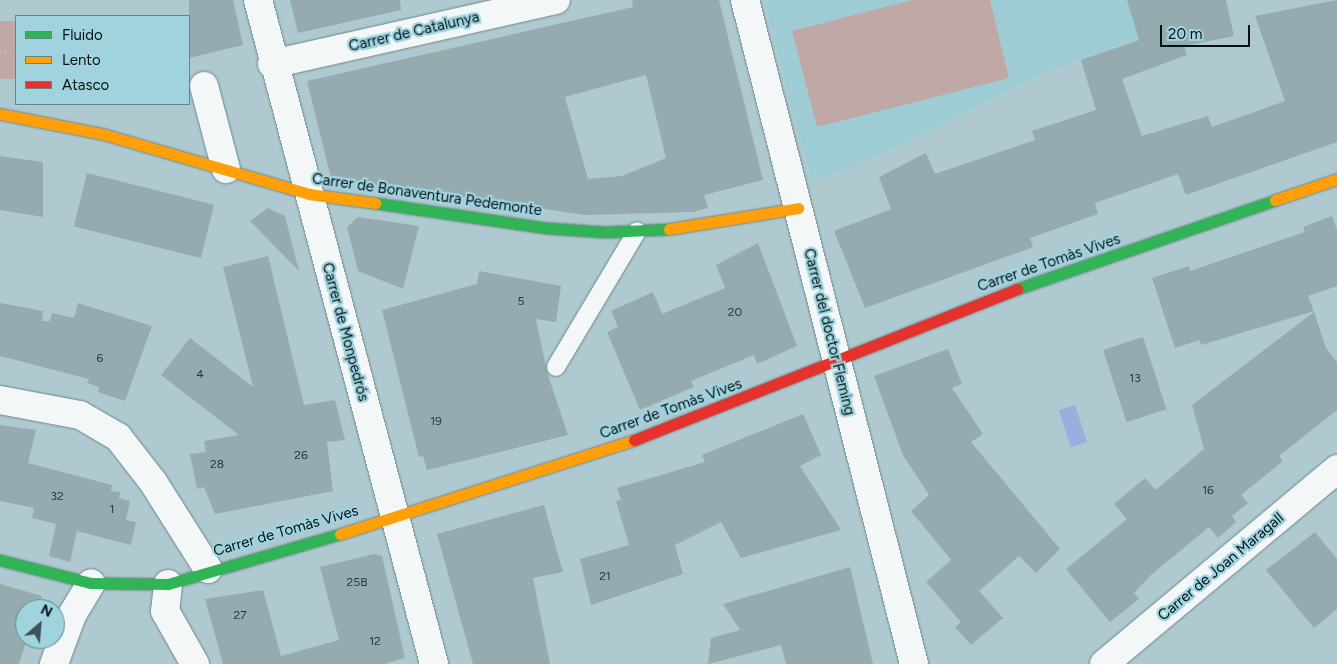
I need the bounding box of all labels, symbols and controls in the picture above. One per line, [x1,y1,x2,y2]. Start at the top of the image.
street label: Carrer de Catalunya [347,8,481,56]
legend [15,15,190,105]
scale bar [1162,15,1252,47]
text: 20 m [1168,25,1202,43]
text: Fluido [62,26,103,44]
text: Lento [62,51,101,69]
text: Atasco [62,76,109,94]
street label: Carrer de Bonaventura Pedemonte [311,170,543,220]
street label: Carrer de Tomàs Vives [975,230,1123,296]
street label: Carrer del doctor Fleming [800,247,858,417]
street label: Carrer de Monpedrós [318,261,372,403]
house number: 5 [518,295,524,309]
house number: 20 [728,306,742,320]
house number: 6 [97,352,103,366]
house number: 4 [196,368,204,382]
house number: 13 [1129,372,1141,386]
street label: Carrer de Tomàs Vives [597,375,745,443]
house number: 19 [430,415,442,429]
house number: 26 [294,449,308,463]
house number: 28 [210,458,224,472]
house number: 16 [1202,484,1214,498]
house number: 32 [50,490,64,504]
street label: Carrer de Tomàs Vives [211,502,361,560]
house number: 1 [110,503,114,517]
street label: Carrer de Joan Maragall [1154,509,1288,625]
house number: 21 [599,570,611,584]
house number: 25B [347,576,367,590]
north arrow [15,599,65,649]
text: N [38,601,55,621]
house number: 27 [233,609,247,623]
house number: 12 [369,635,381,649]

